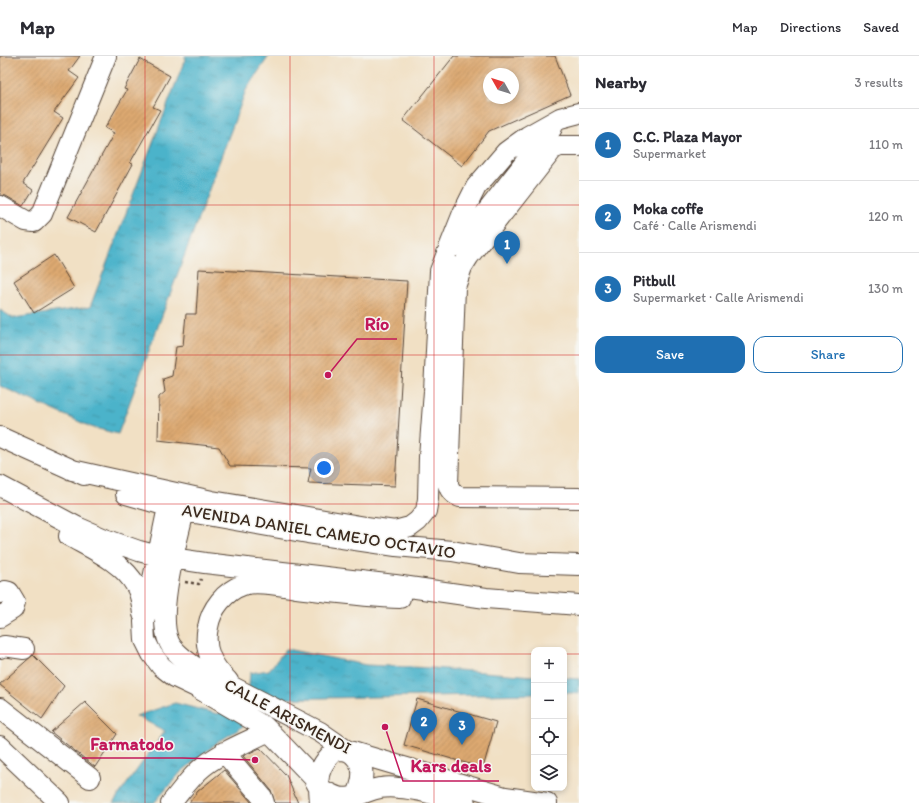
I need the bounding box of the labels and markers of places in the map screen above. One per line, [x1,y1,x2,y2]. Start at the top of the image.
pin: 1 [494,231,520,264]
callout: Río [357,309,397,339]
pin: 2 [411,708,437,741]
pin: 3 [449,712,475,745]
callout: Farmatodo [82,728,182,758]
callout: Kars deals [403,751,499,781]

